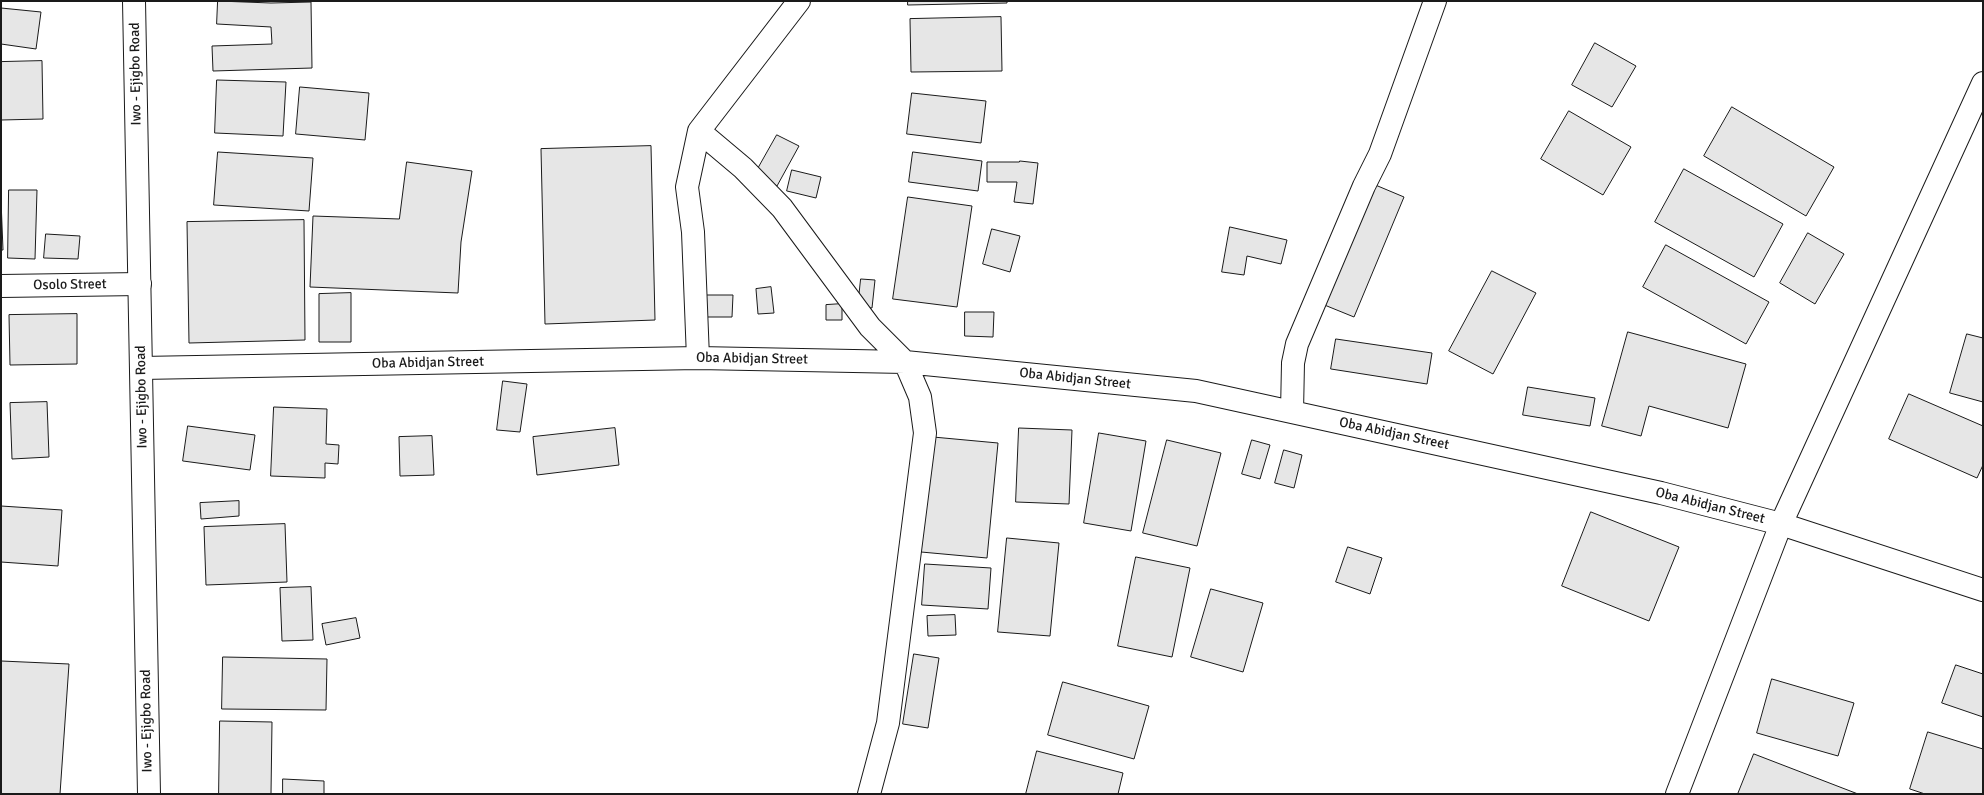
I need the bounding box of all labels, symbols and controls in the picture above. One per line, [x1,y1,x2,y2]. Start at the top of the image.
street label: Iwo - Ejigbo Road [127,22,145,126]
street label: Osolo Street [33,276,107,294]
street label: Iwo - Ejigbo Road [133,345,151,449]
street label: Oba Abidjan Street [696,350,808,368]
street label: Oba Abidjan Street [372,354,484,372]
street label: Oba Abidjan Street [1018,365,1132,393]
street label: Oba Abidjan Street [1337,414,1451,454]
street label: Oba Abidjan Street [1654,484,1766,528]
street label: Iwo - Ejigbo Road [138,669,156,773]

